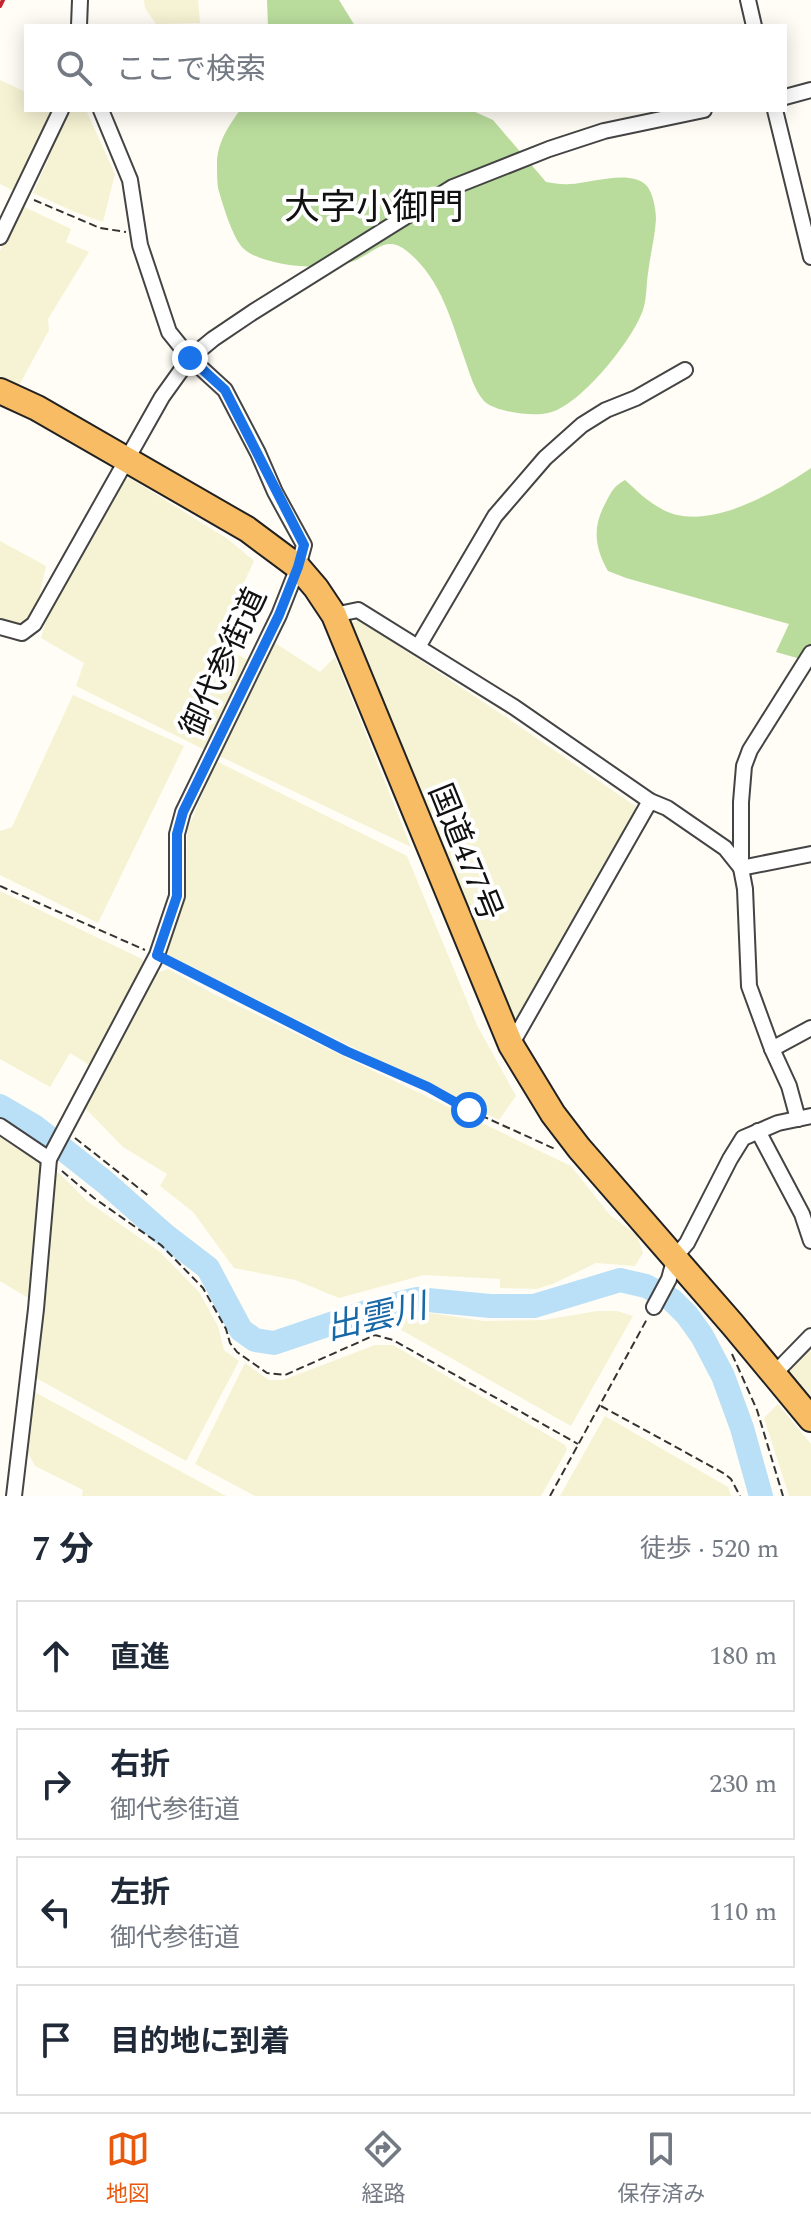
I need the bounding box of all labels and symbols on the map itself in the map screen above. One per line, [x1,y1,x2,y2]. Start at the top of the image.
district label: 大字小御門 [284,181,464,236]
route end [172,340,208,376]
street label: 御代参街道 [168,580,280,745]
street label: 国道477号 [415,777,514,929]
route start [451,1092,487,1128]
water label: 出雲川 [321,1280,435,1355]

